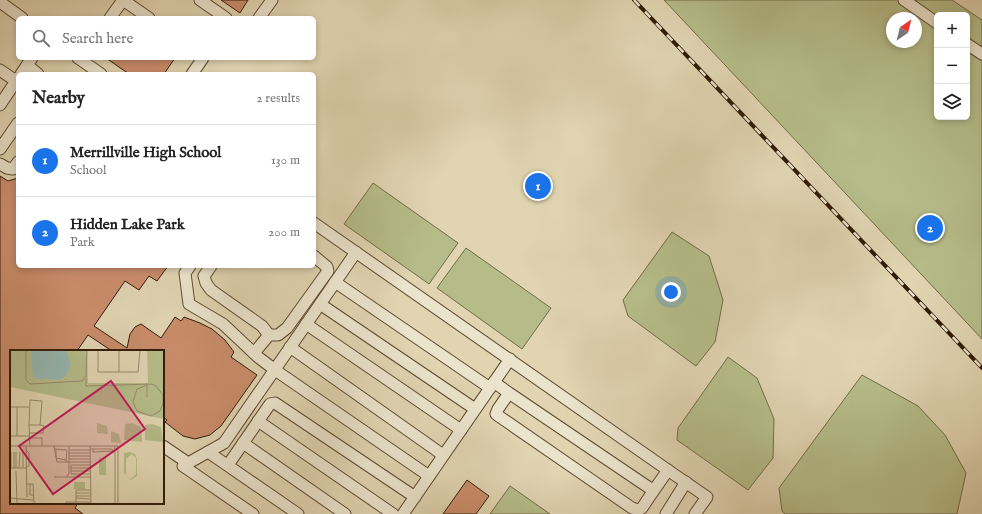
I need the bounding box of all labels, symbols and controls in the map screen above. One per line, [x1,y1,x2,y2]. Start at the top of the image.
north arrow [886,12,922,48]
map controls [934,12,970,120]
button: + [934,12,970,48]
search box [16,16,316,60]
icon: search [30,27,52,49]
text: Search here [62,29,133,48]
button: − [934,48,970,84]
button: layers [934,84,970,120]
text: Nearby [32,88,85,109]
text: 2 results [256,90,300,107]
text: Merrillville High School [70,143,221,162]
text: 1 [43,152,47,169]
text: 130 m [271,152,300,169]
text: School [70,162,107,179]
pin: 1 [525,171,551,201]
pin: 2 [917,213,943,243]
text: Hidden Lake Park [70,215,185,234]
text: 2 [42,224,48,241]
text: 200 m [268,224,300,241]
text: Park [70,234,95,251]
your location [661,282,681,302]
inset map [10,350,164,504]

